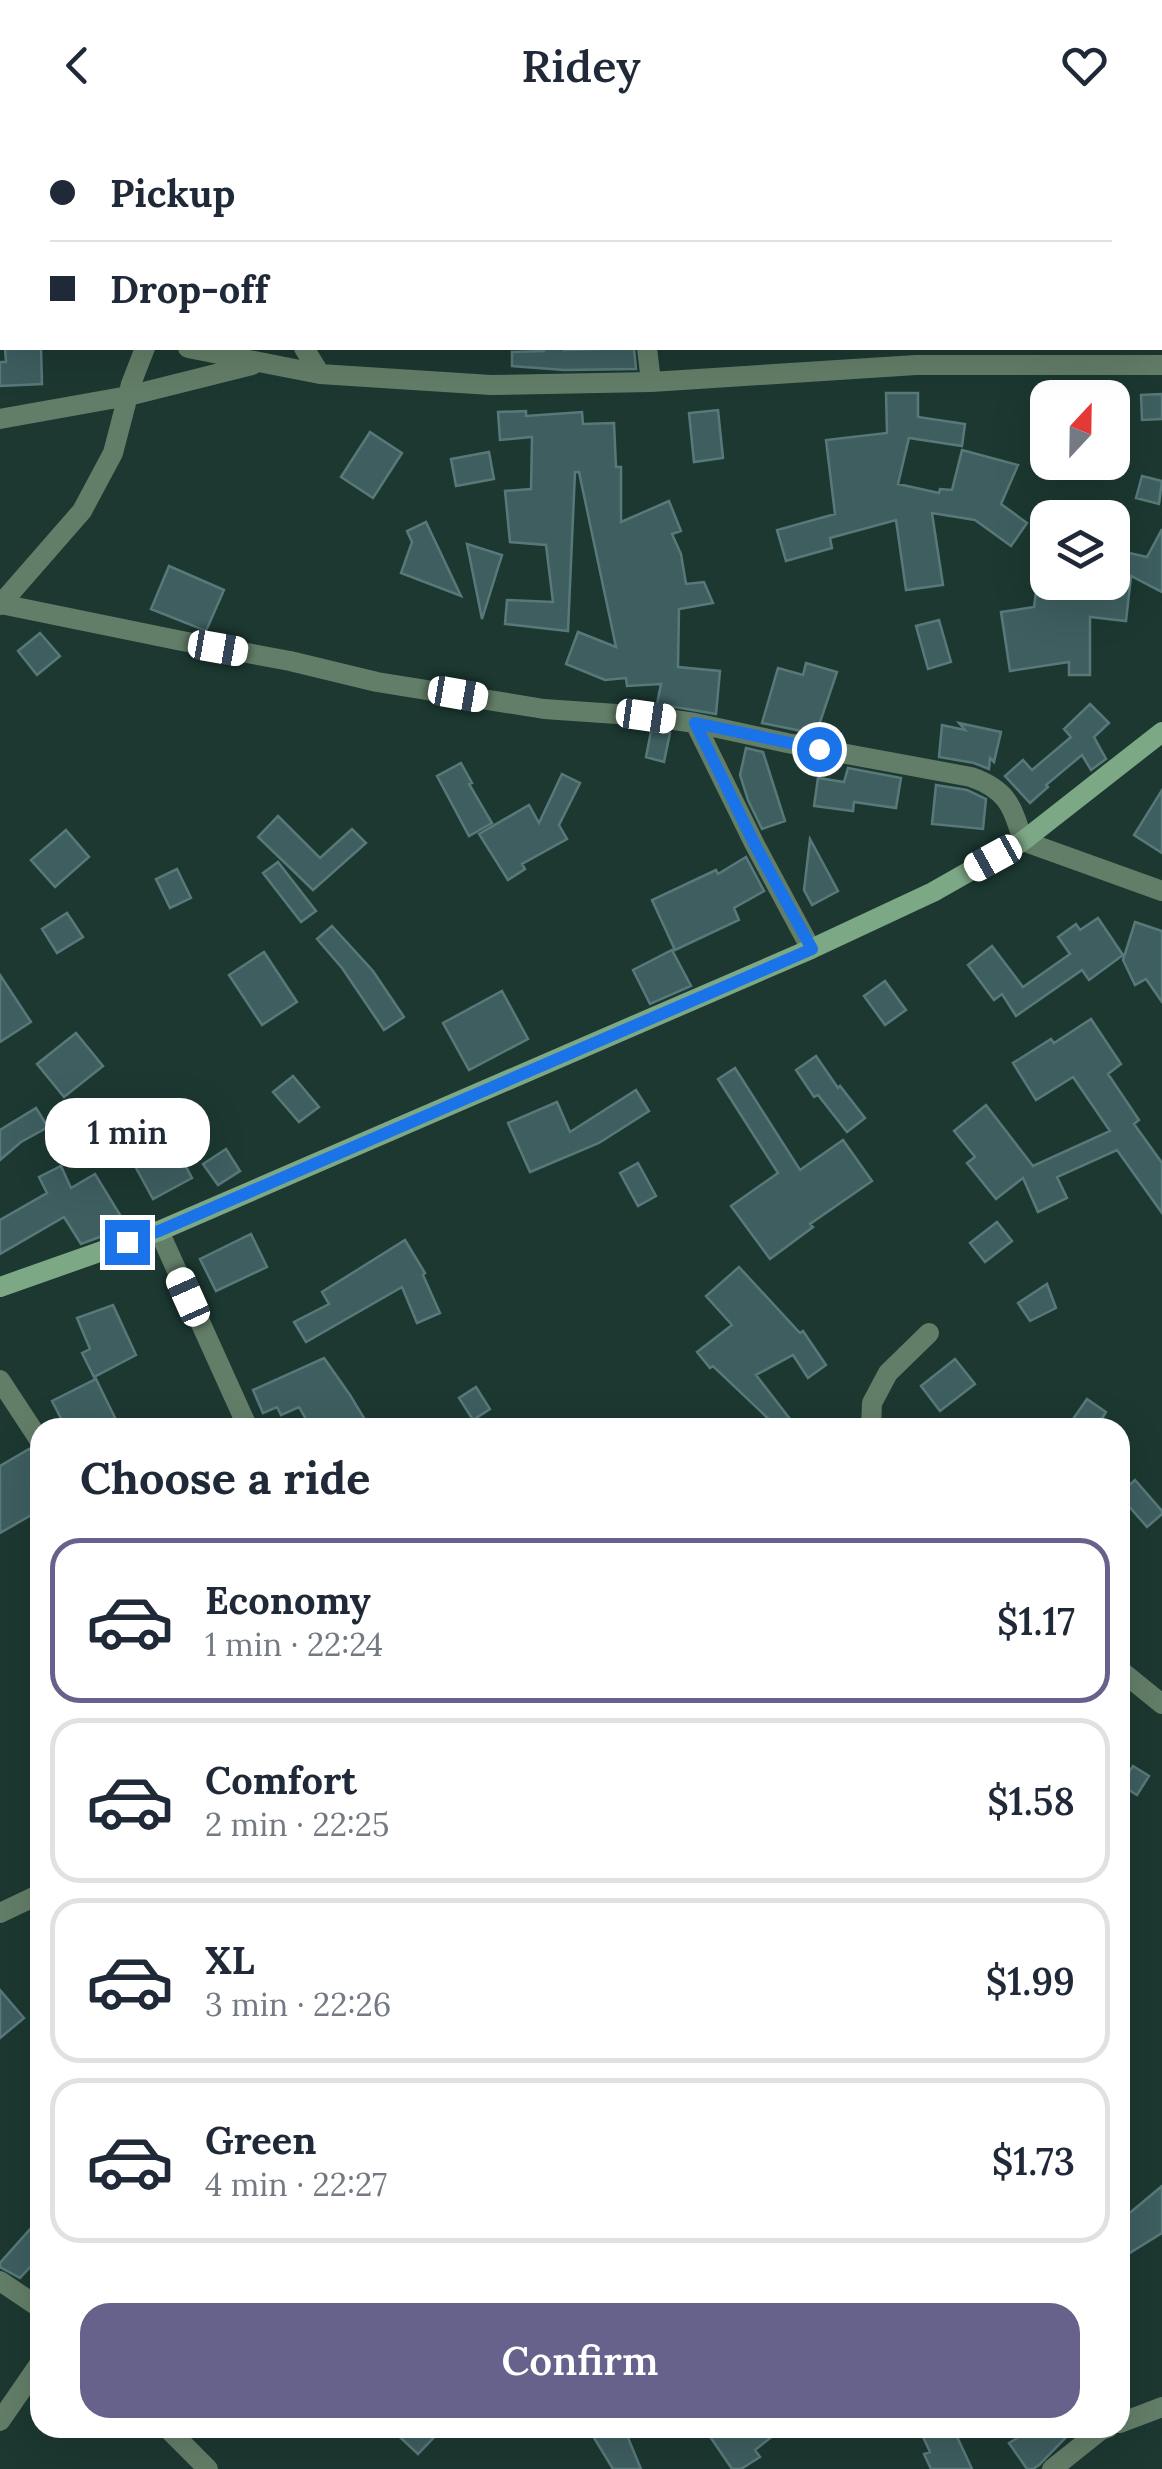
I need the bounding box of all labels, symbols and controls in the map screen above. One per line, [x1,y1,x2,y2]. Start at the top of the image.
text: Ridey [521,37,641,94]
icon: back [50,38,105,93]
icon: heart [1057,38,1112,93]
text: Pickup [110,169,235,217]
text: Drop-off [110,265,268,313]
north arrow [1030,380,1130,480]
map controls [1030,380,1130,600]
button: layers [1030,500,1130,600]
car [186,628,250,668]
car [426,674,490,714]
car [614,697,678,735]
route start [797,727,842,772]
car [959,830,1027,886]
callout: 1 min [44,1097,210,1167]
text: 1 min [87,1112,168,1153]
route end [105,1220,150,1265]
car [162,1263,214,1331]
text: Choose a ride [80,1449,370,1506]
icon: car [85,1576,175,1666]
text: Economy [205,1576,371,1624]
text: $1.17 [997,1597,1075,1645]
text: 1 min · 22:24 [205,1624,383,1665]
icon: car [85,1756,175,1846]
text: Comfort [205,1756,357,1804]
text: $1.58 [987,1777,1075,1825]
text: 2 min · 22:25 [205,1804,389,1845]
icon: car [85,1936,175,2026]
text: XL [205,1936,255,1984]
text: $1.99 [986,1957,1075,2005]
text: 3 min · 22:26 [205,1984,391,2025]
icon: car [85,2116,175,2206]
text: Green [205,2116,317,2164]
text: $1.73 [992,2137,1075,2185]
text: 4 min · 22:27 [205,2164,387,2205]
button: Confirm [80,2303,1080,2418]

